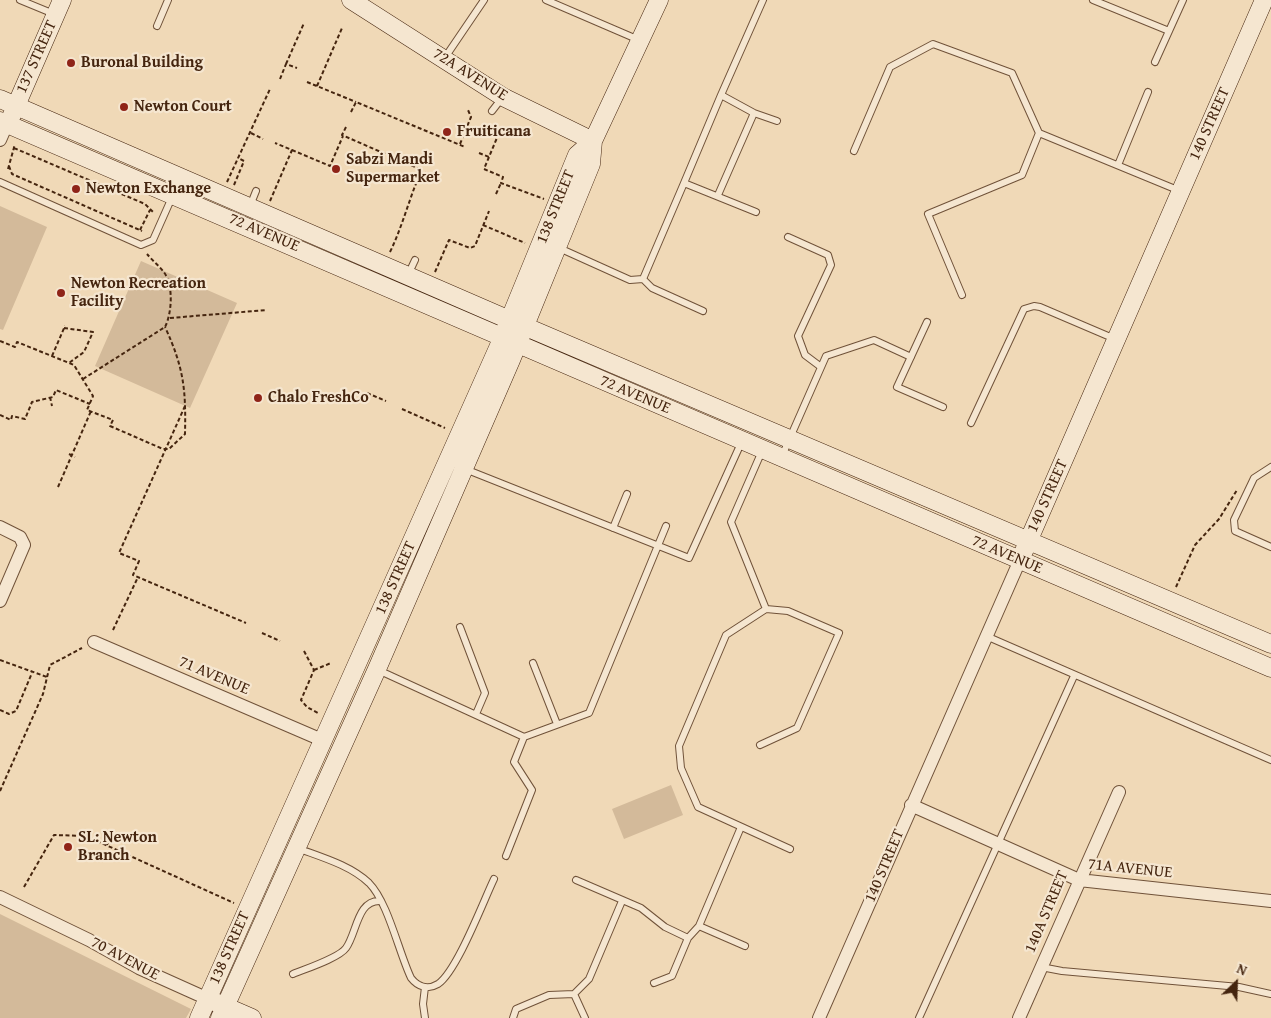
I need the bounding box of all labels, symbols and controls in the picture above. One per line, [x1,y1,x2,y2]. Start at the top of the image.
street label: 137 STREET [12,18,62,96]
street label: 72A AVENUE [429,44,511,106]
place label: Buronal Building [81,53,203,73]
marker: Buronal Building [65,57,77,69]
street label: 140 STREET [1185,85,1235,163]
place label: Newton Court [134,97,232,117]
marker: Newton Court [118,101,130,113]
place label: Fruiticana [457,122,531,142]
marker: Fruiticana [441,126,453,138]
place label: Sabzi Mandi Supermarket [346,150,440,188]
marker: Sabzi Mandi Supermarket [330,163,342,175]
street label: 138 STREET [533,167,579,247]
place label: Newton Exchange [86,179,211,199]
marker: Newton Exchange [70,183,82,195]
street label: 72 AVENUE [226,210,302,256]
place label: Newton Recreation Facility [71,274,206,312]
marker: Newton Recreation Facility [55,287,67,299]
street label: 72 AVENUE [597,372,673,418]
place label: Chalo FreshCo [268,388,369,408]
marker: Chalo FreshCo [252,392,264,404]
street label: 140 STREET [1023,457,1073,535]
street label: 72 AVENUE [969,532,1045,578]
street label: 138 STREET [371,539,421,617]
street label: 71 AVENUE [176,653,252,699]
street label: 140 STREET [861,826,909,906]
place label: SL: Newton Branch [78,828,157,866]
marker: SL: Newton Branch [62,841,74,853]
street label: 71A AVENUE [1087,855,1173,883]
street label: 140A STREET [1021,868,1073,956]
street label: 138 STREET [205,909,255,987]
street label: 70 AVENUE [87,933,163,985]
north arrow [1211,958,1261,1008]
text: N [1234,958,1250,980]

